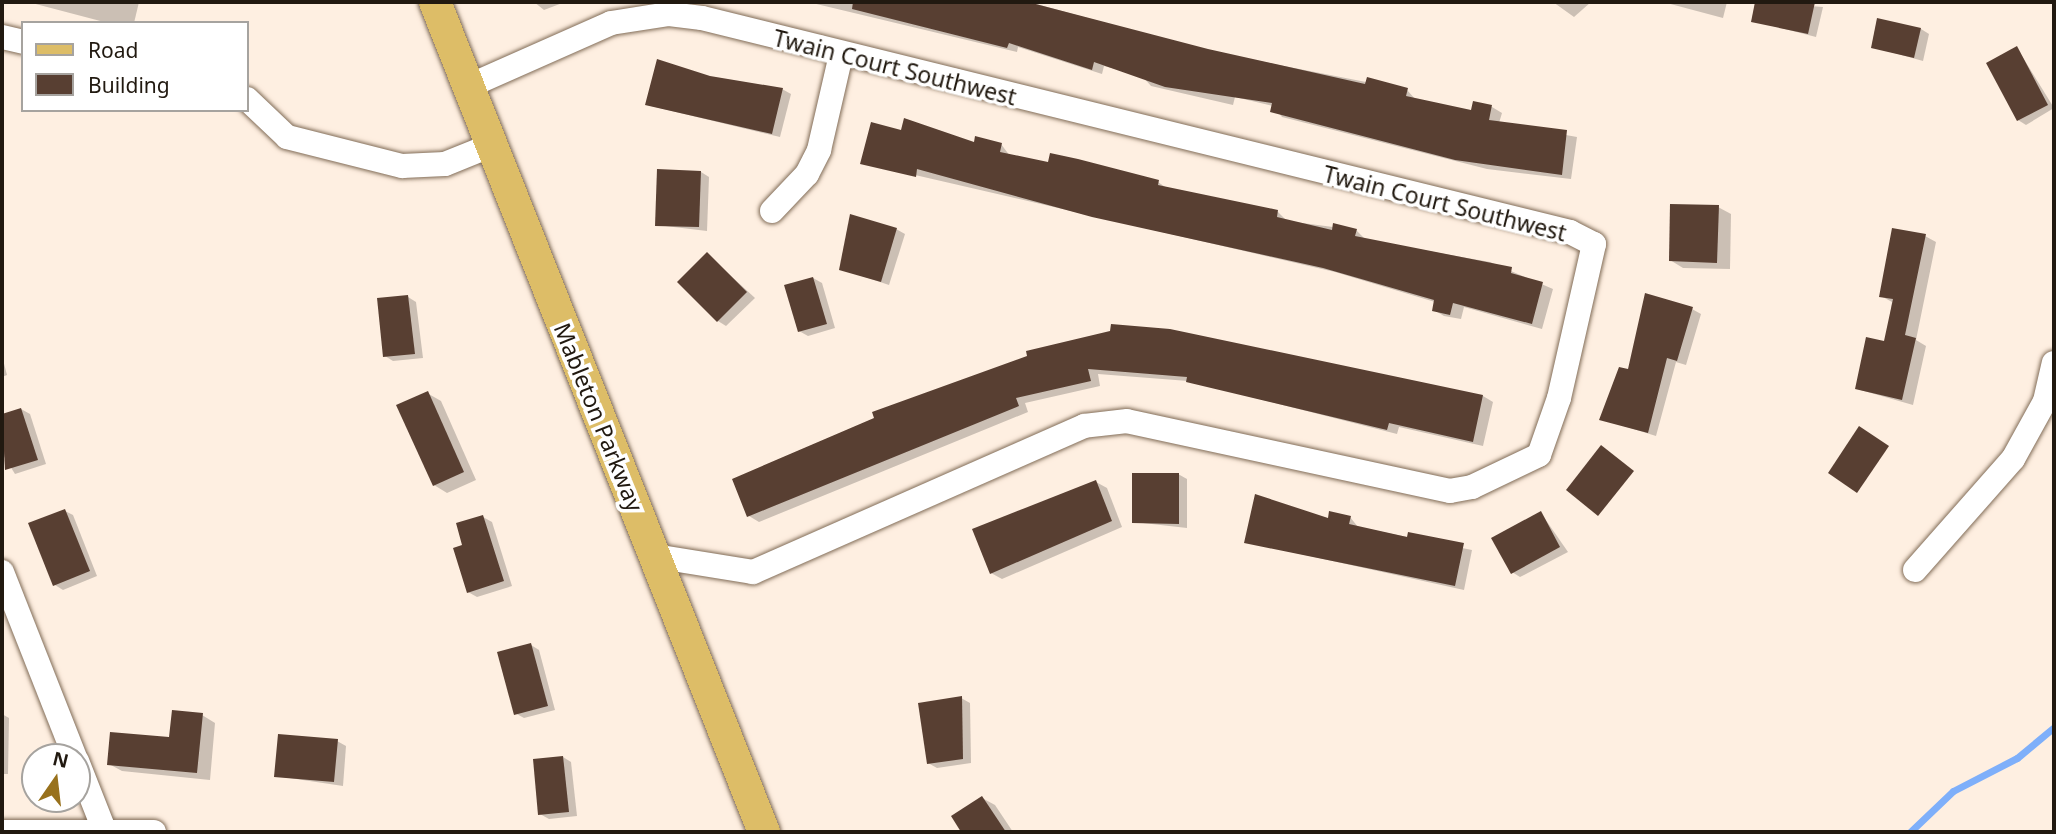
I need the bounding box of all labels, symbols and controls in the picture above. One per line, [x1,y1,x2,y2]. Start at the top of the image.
legend [21,21,248,112]
street label: Twain Court Southwest [771,23,1019,111]
text: Road [88,36,138,64]
text: Building [88,71,170,99]
street label: Twain Court Southwest [1321,159,1569,247]
street label: Mableton Parkway [549,319,649,515]
north arrow [21,743,91,813]
text: N [50,745,71,774]

